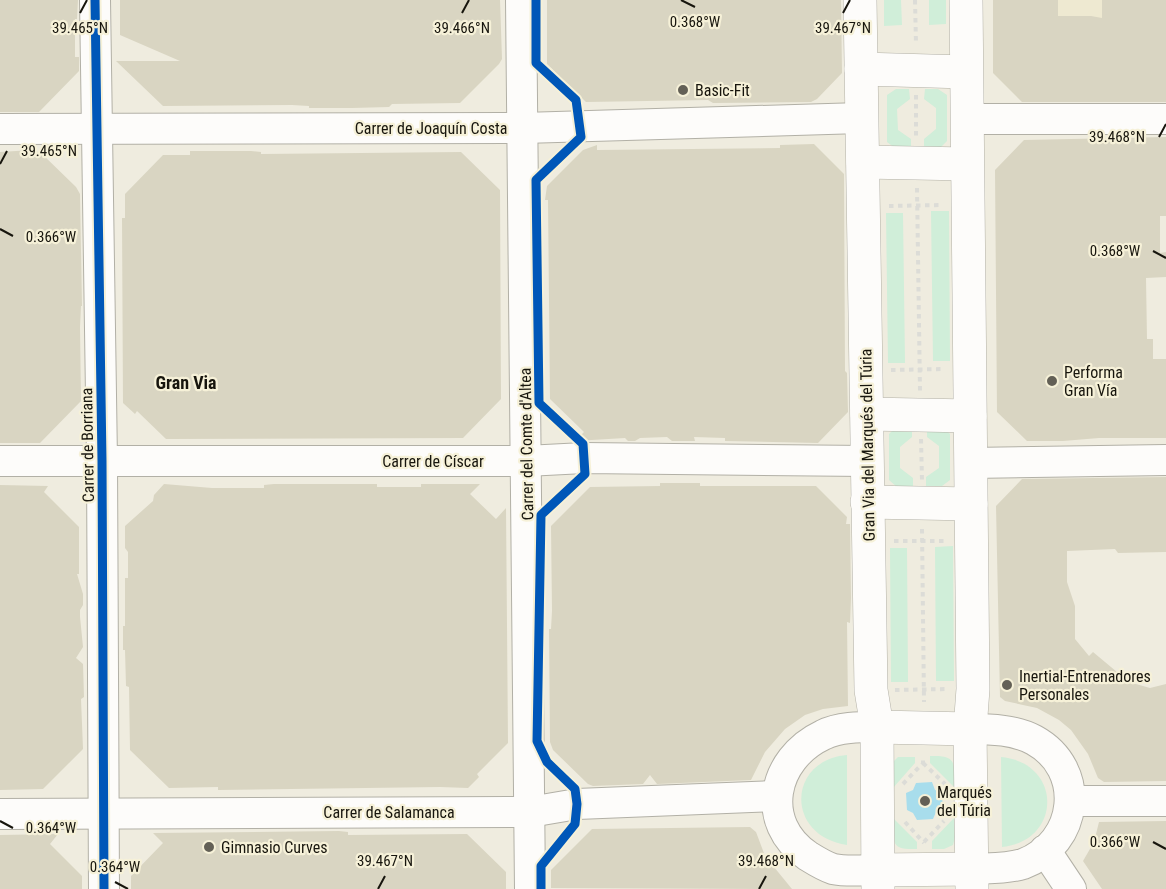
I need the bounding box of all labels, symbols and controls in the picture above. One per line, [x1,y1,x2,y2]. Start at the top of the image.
text: 0.368°W [670,13,721,31]
text: 39.465°N [52,19,108,37]
text: 39.466°N [434,19,490,37]
text: 39.467°N [815,19,871,37]
place label: Basic-Fit [695,81,750,100]
marker: Basic-Fit [676,83,690,97]
street label: Carrer de Joaquín Costa [355,119,507,138]
text: 39.468°N [1089,128,1145,146]
text: 39.465°N [21,142,77,160]
text: 0.366°W [26,228,77,246]
text: 0.368°W [1090,242,1141,260]
street label: Gran Via del Marqués del Túria [856,349,879,541]
place label: Performa Gran Vía [1064,363,1123,400]
street label: Carrer del Comte d'Altea [516,367,537,521]
district label: Gran Via [155,372,217,393]
marker: Performa Gran Vía [1045,374,1059,388]
street label: Carrer de Borriana [77,387,98,503]
street label: Carrer de Císcar [382,452,484,471]
place label: Inertial-Entrenadores Personales [1019,667,1151,704]
marker: Inertial-Entrenadores Personales [1000,678,1014,692]
place label: Marqués del Túria [937,783,992,820]
marker: Marqués del Túria [918,794,932,808]
street label: Carrer de Salamanca [323,803,455,822]
text: 0.364°W [26,819,77,837]
text: 0.366°W [1090,833,1141,851]
place label: Gimnasio Curves [221,838,328,857]
marker: Gimnasio Curves [202,840,216,854]
text: 39.467°N [357,852,413,870]
text: 39.468°N [738,852,794,870]
text: 0.364°W [90,858,141,876]

